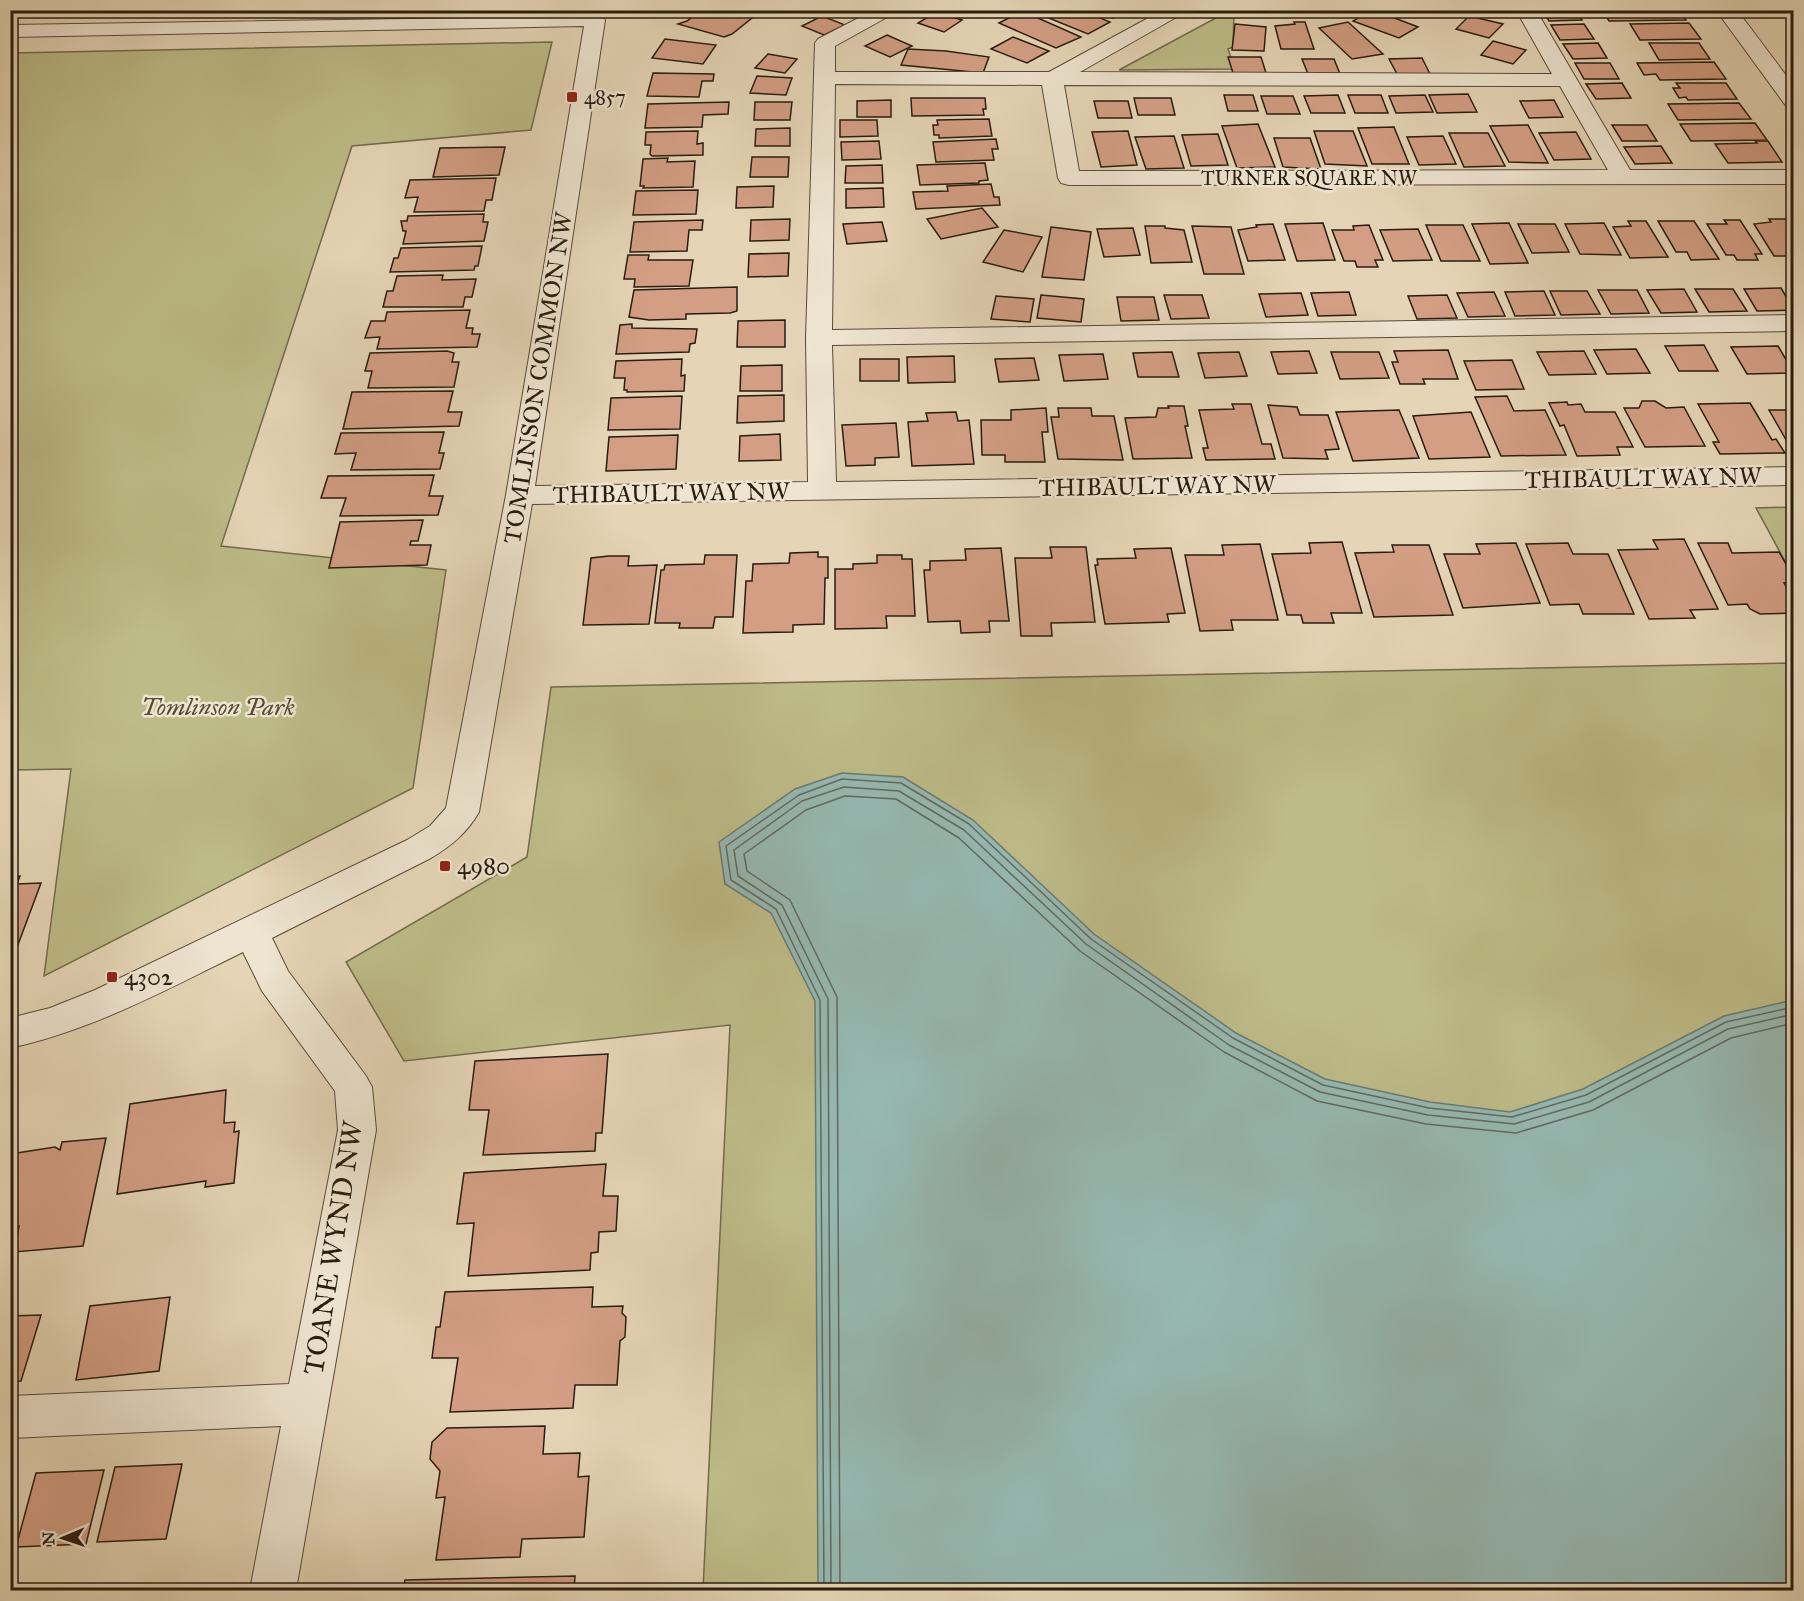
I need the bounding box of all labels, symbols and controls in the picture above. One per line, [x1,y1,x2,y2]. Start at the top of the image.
place label: 4857 [584,85,626,109]
marker: 4857 [565,90,579,104]
street label: TURNER SQUARE NW [1201,166,1418,190]
street label: TOMLINSON COMMON NW [497,209,579,546]
street label: THIBAULT WAY NW [1524,461,1763,495]
street label: THIBAULT WAY NW [1038,469,1277,503]
street label: THIBAULT WAY NW [552,476,791,510]
park label: Tomlinson Park [141,692,295,722]
place label: 4980 [457,851,510,881]
marker: 4980 [438,859,452,873]
place label: 4302 [124,962,173,992]
marker: 4302 [105,970,119,984]
street label: TOANE WYND NW [296,1117,371,1377]
north arrow [33,1508,93,1568]
text: N [39,1531,58,1546]

